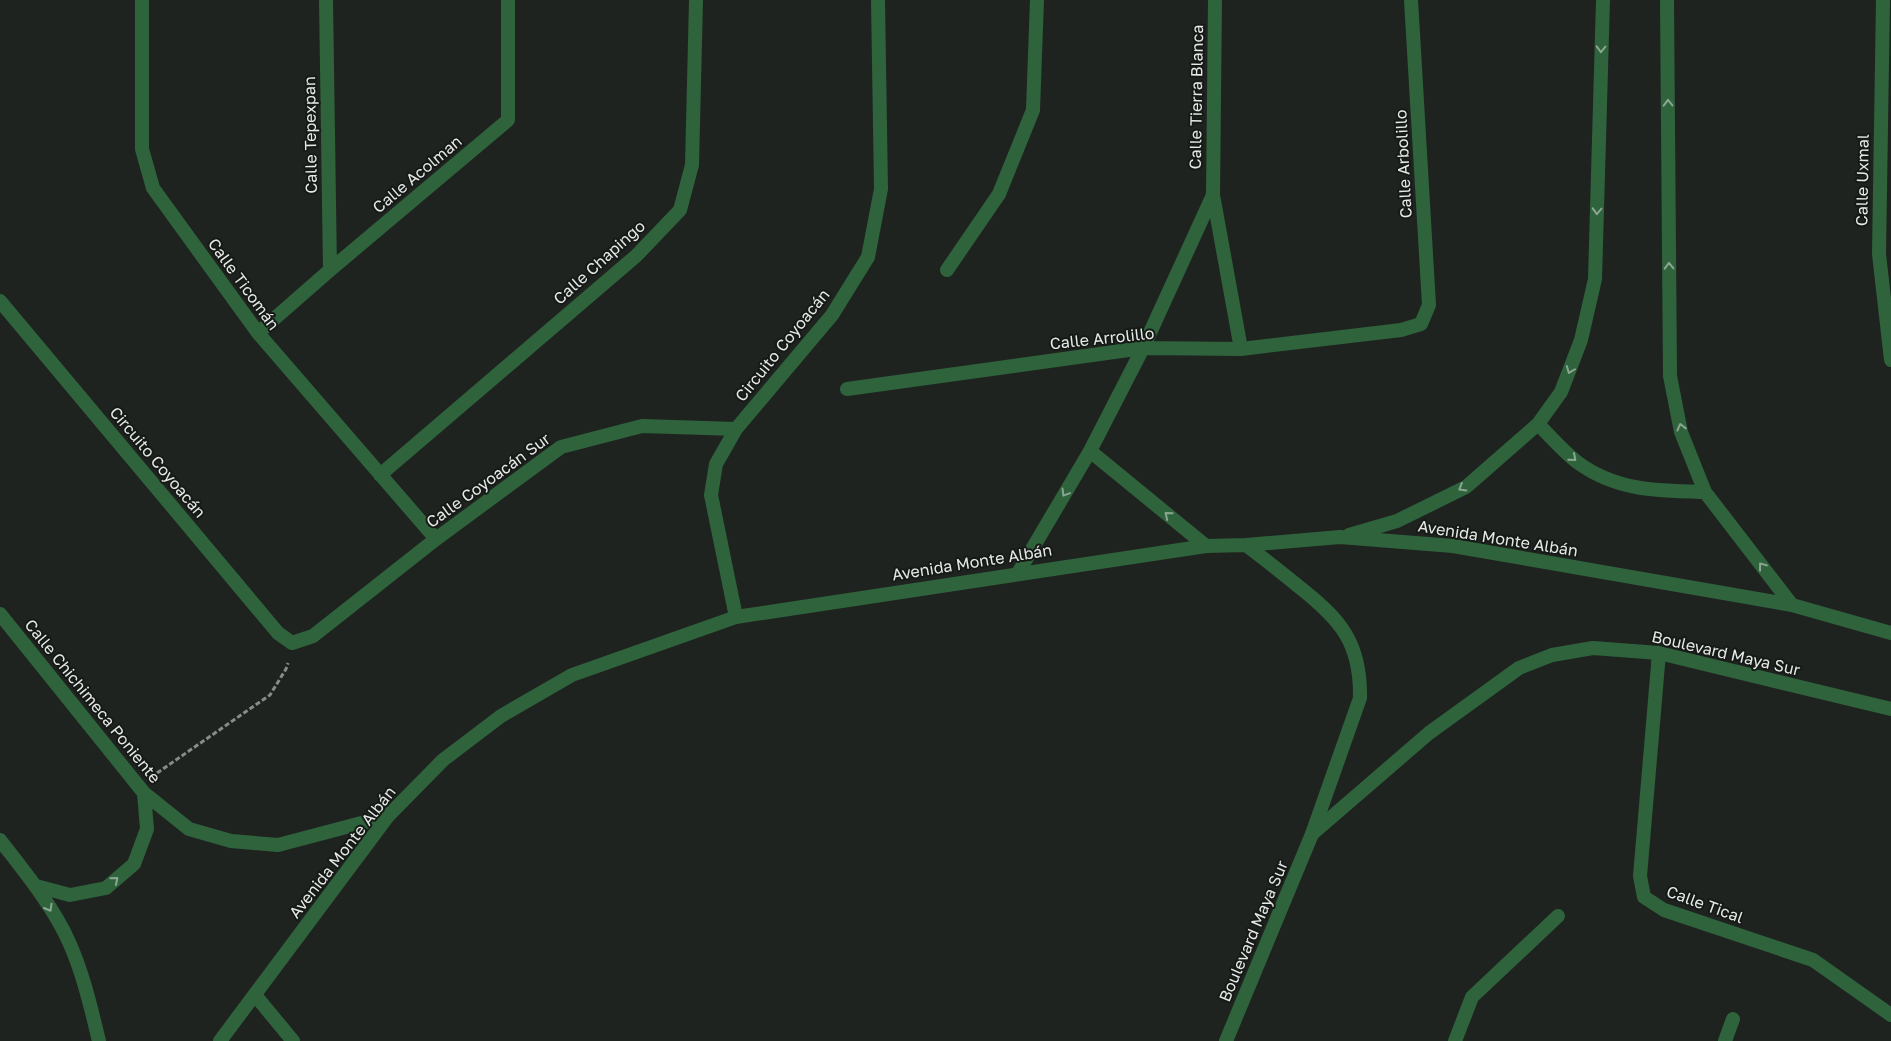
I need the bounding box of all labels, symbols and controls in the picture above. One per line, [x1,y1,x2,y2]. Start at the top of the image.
street label: Calle Tierra Blanca [1185,25,1207,169]
one-way arrow [1596,45,1606,53]
street label: Calle Tepexpan [299,76,321,194]
one-way arrow [1662,99,1673,107]
street label: Calle Arbolillo [1390,109,1416,219]
street label: Calle Acolman [368,131,466,217]
street label: Calle Uxmal [1851,134,1873,226]
one-way arrow [1592,208,1602,215]
street label: Calle Chapingo [549,216,649,308]
street label: Calle Ticomán [204,234,284,334]
one-way arrow [1664,262,1674,270]
street label: Circuito Coyoacán [730,285,834,405]
street label: Calle Arrolillo [1049,323,1155,353]
one-way arrow [1565,365,1576,374]
street label: Circuito Coyoacán [106,402,210,522]
one-way arrow [1676,423,1687,432]
street label: Calle Coyoacán Sur [422,428,554,532]
one-way arrow [1568,452,1577,461]
one-way arrow [1458,481,1467,491]
one-way arrow [1062,487,1072,496]
one-way arrow [1165,511,1174,520]
street label: Avenida Monte Albán [1417,515,1579,561]
street label: Avenida Monte Albán [891,539,1053,585]
one-way arrow [1759,562,1768,572]
street label: Calle Chichimeca Poniente [21,615,165,787]
street label: Boulevard Maya Sur [1650,626,1802,680]
street label: Avenida Monte Albán [284,782,400,922]
street label: Boulevard Maya Sur [1214,857,1292,1005]
one-way arrow [109,877,118,886]
street label: Calle Tical [1664,881,1746,927]
one-way arrow [43,902,53,911]

